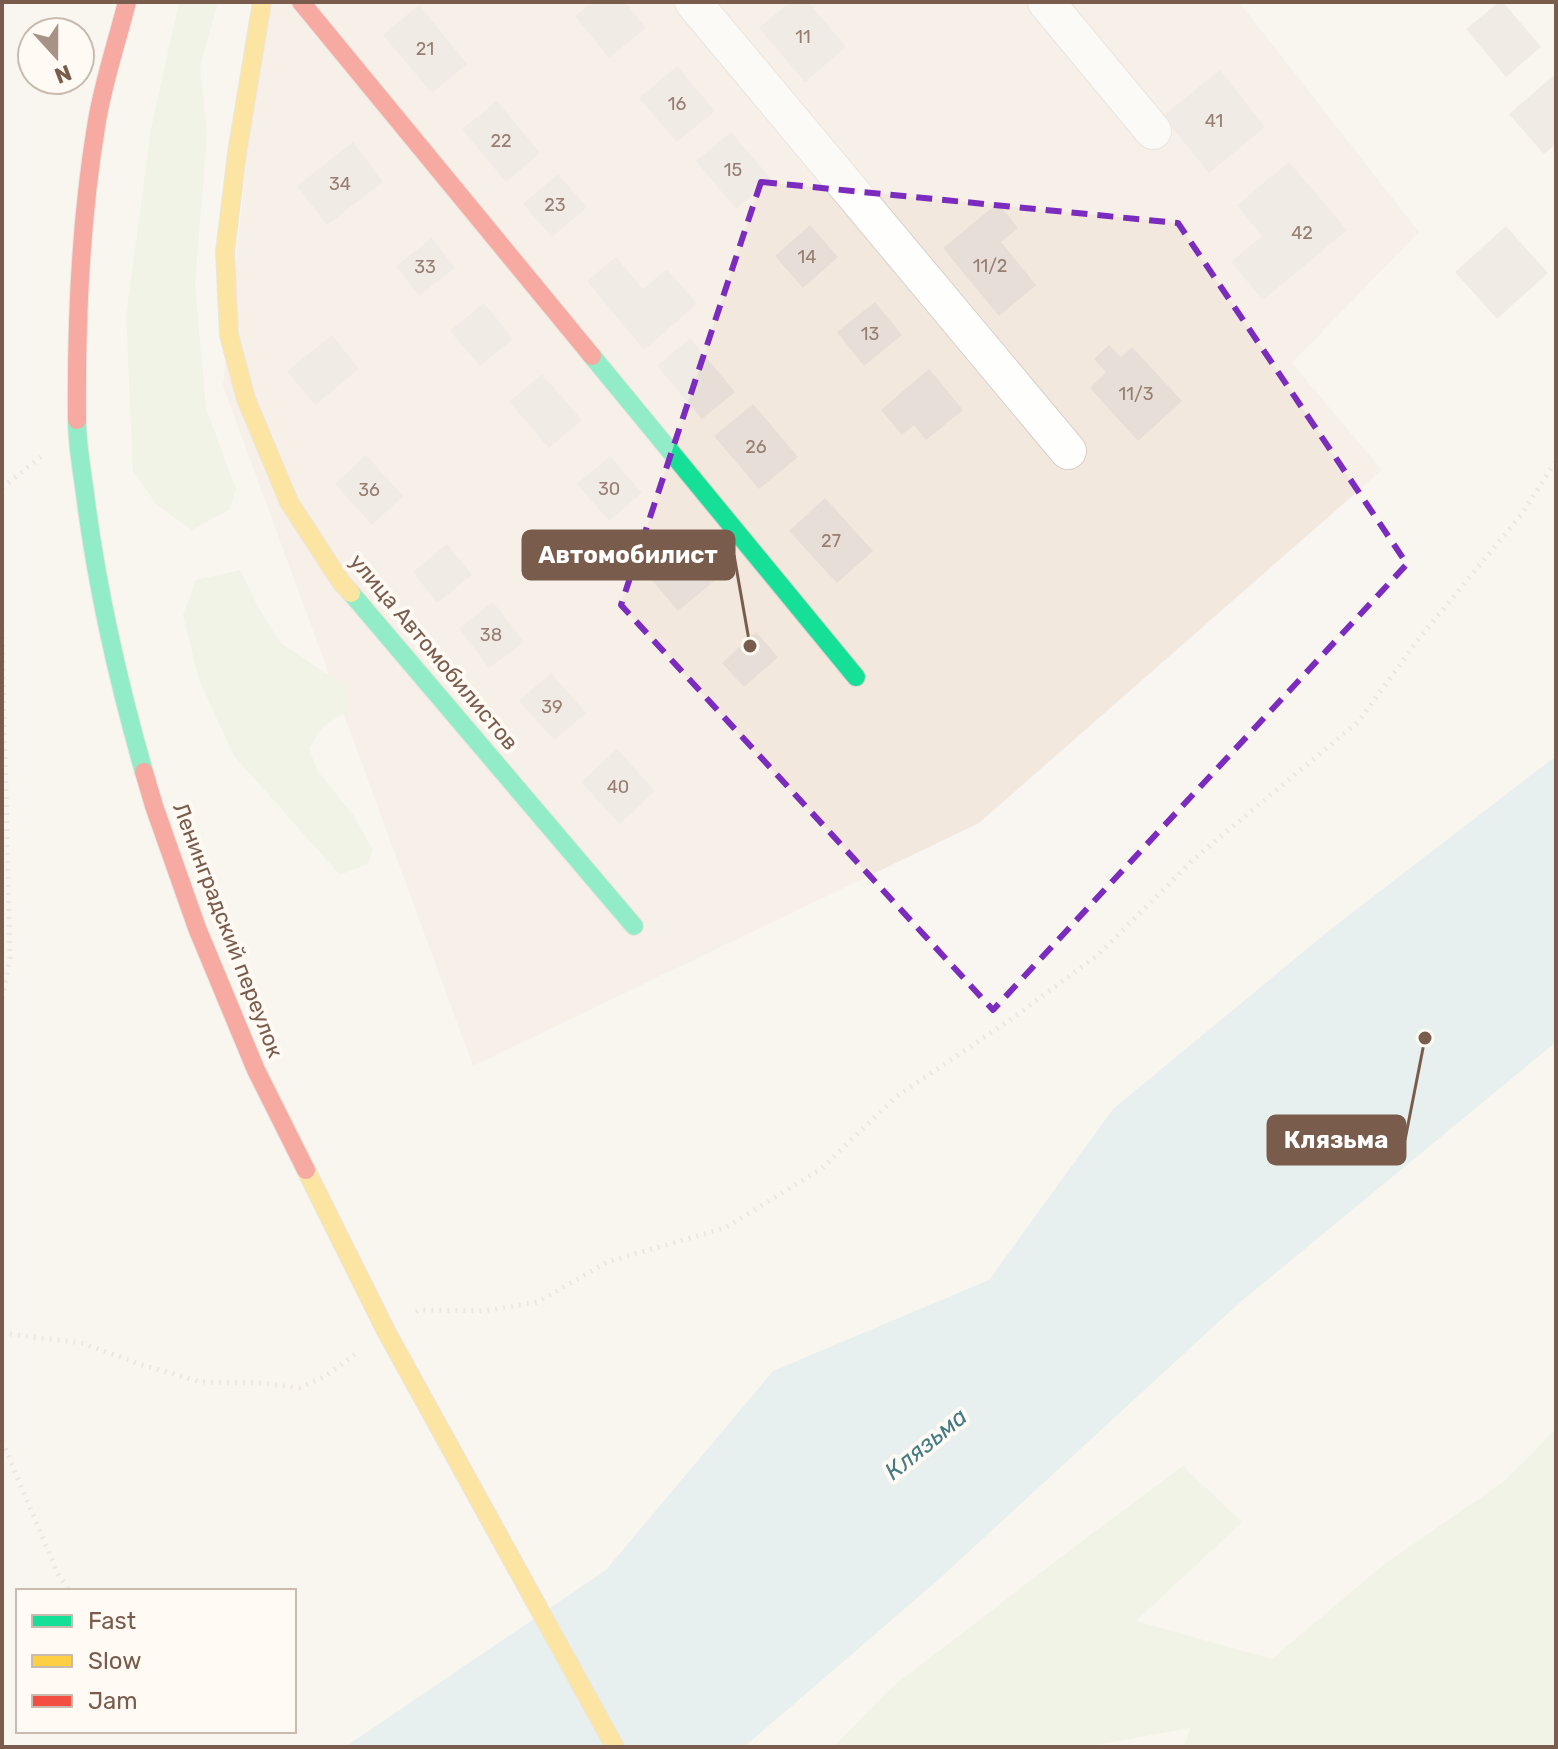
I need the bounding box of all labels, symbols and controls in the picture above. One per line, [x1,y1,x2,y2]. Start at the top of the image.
north arrow [16,16,96,96]
house number: 11 [795,26,811,48]
house number: 21 [416,38,434,60]
text: N [51,59,75,90]
house number: 16 [668,93,686,115]
house number: 41 [1205,110,1223,132]
house number: 22 [490,130,512,152]
house number: 15 [724,159,742,181]
house number: 34 [329,173,351,195]
house number: 23 [544,194,566,216]
house number: 42 [1291,222,1313,244]
house number: 14 [798,246,816,268]
house number: 11/2 [973,255,1007,277]
house number: 33 [414,256,436,278]
house number: 13 [861,323,879,345]
house number: 11/3 [1119,383,1153,405]
house number: 26 [745,436,767,458]
house number: 30 [598,478,620,500]
house number: 36 [358,479,380,501]
house number: 27 [821,530,841,552]
callout: Автомобилист [523,531,734,579]
text: Автомобилист [538,541,718,569]
street label: улица Автомобилистов [344,548,524,756]
house number: 38 [480,624,502,646]
house number: 39 [541,696,563,718]
house number: 40 [607,776,629,798]
street label: Ленинградский переулок [167,799,289,1062]
callout: Клязьма [1268,1116,1405,1164]
text: Клязьма [1284,1126,1388,1154]
water label: Клязьма [879,1402,973,1486]
legend [16,1589,296,1733]
text: Fast [88,1607,136,1635]
text: Slow [88,1647,141,1675]
text: Jam [88,1687,138,1715]

